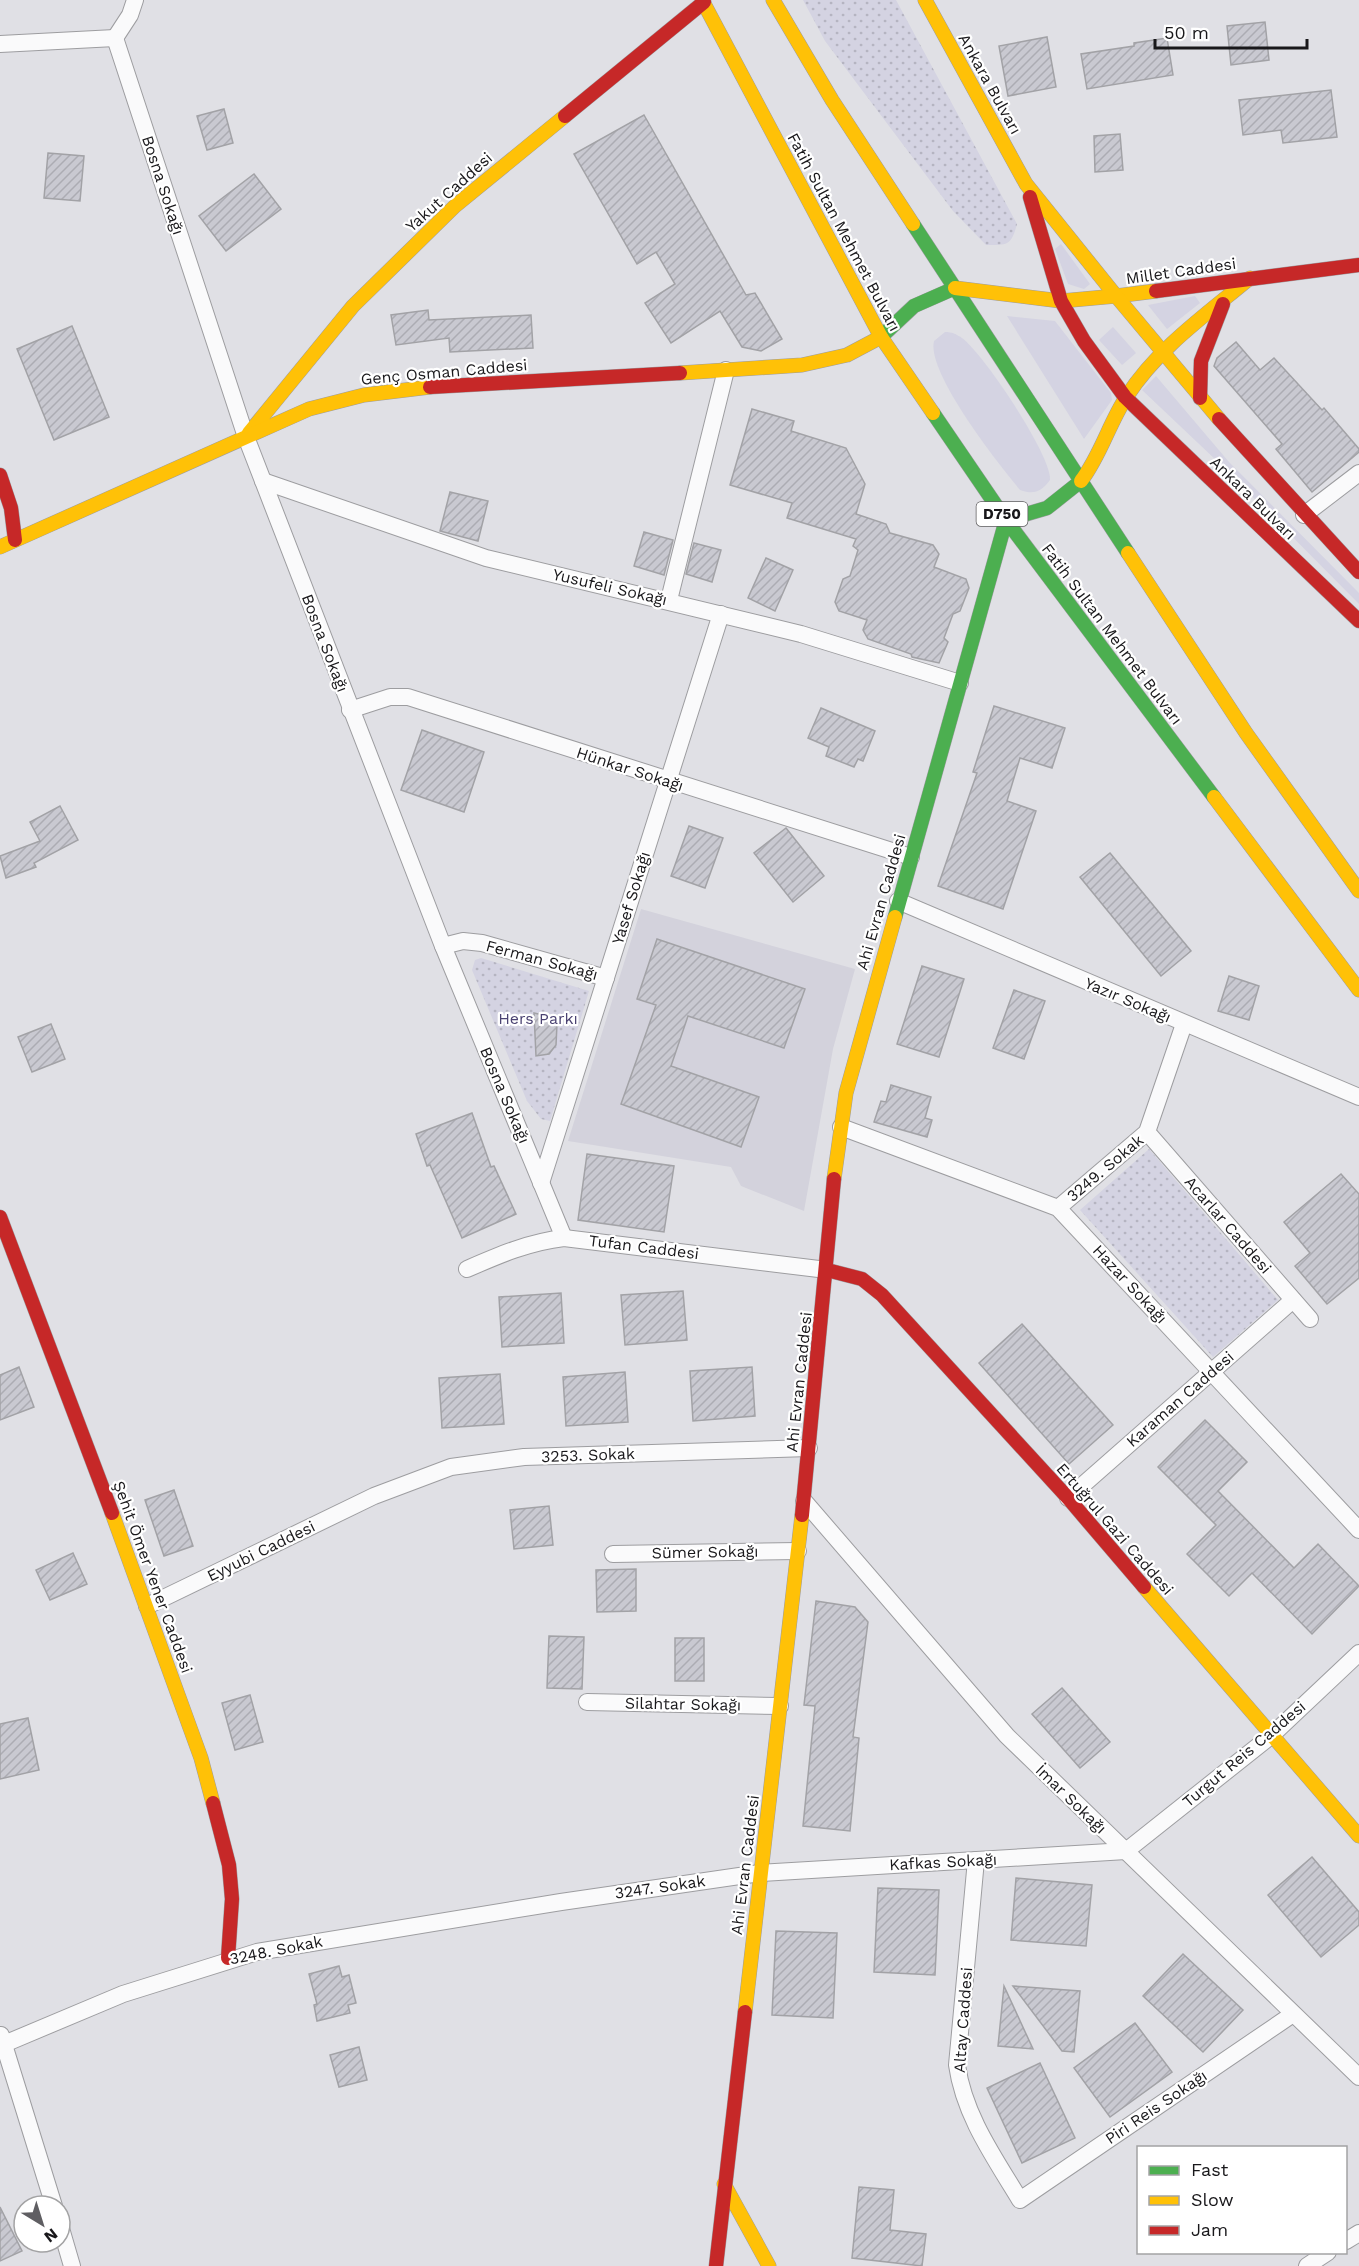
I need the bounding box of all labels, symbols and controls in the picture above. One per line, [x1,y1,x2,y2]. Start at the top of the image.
scale bar [1155,12,1306,50]
text: 50 m [1164,22,1209,43]
street label: Ankara Bulvarı [955,31,1025,137]
street label: Fatih Sultan Mehmet Bulvarı [784,130,904,334]
street label: Bosna Sokağı [138,133,188,237]
street label: Yakut Caddesi [402,148,496,236]
street label: Millet Caddesi [1125,254,1237,288]
street label: Genç Osman Caddesi [360,355,528,389]
street label: Ankara Bulvarı [1206,452,1300,544]
road number: D750 [976,502,1028,526]
street label: Fatih Sultan Mehmet Bulvarı [1038,540,1186,728]
street label: Yusufeli Sokağı [551,565,669,609]
street label: Bosna Sokağı [298,591,352,695]
street label: Hünkar Sokağı [574,743,686,795]
street label: Ahi Evran Caddesi [852,832,910,972]
street label: Yasef Sokağı [608,849,654,947]
street label: Ferman Sokağı [484,936,600,984]
street label: Yazır Sokağı [1082,973,1174,1027]
park label: Hers Parkı [498,1009,578,1028]
street label: Bosna Sokağı [476,1044,534,1146]
street label: 3249. Sokak [1063,1130,1147,1206]
street label: Acarlar Caddesi [1181,1173,1275,1277]
street label: Tufan Caddesi [588,1231,700,1263]
street label: Hazar Sokağı [1089,1241,1171,1327]
street label: Ahi Evran Caddesi [782,1311,816,1453]
street label: Karaman Caddesi [1122,1347,1238,1451]
street label: 3253. Sokak [541,1444,635,1466]
street label: Ertuğrul Gazi Caddesi [1053,1459,1177,1599]
street label: Şehit Ömer Yener Caddesi [109,1478,197,1676]
street label: Eyyubi Caddesi [204,1517,318,1585]
street label: Sümer Sokağı [651,1542,759,1562]
street label: Silahtar Sokağı [625,1693,741,1715]
street label: Turgut Reis Caddesi [1179,1697,1309,1811]
street label: İmar Sokağı [1032,1760,1110,1838]
street label: Ahi Evran Caddesi [727,1794,763,1936]
street label: Kafkas Sokağı [889,1850,997,1874]
street label: 3247. Sokak [614,1871,706,1903]
street label: 3248. Sokak [228,1932,324,1968]
street label: Altay Caddesi [950,1967,976,2073]
street label: Piri Reis Sokağı [1102,2066,1210,2148]
legend [1137,2146,1347,2254]
text: Fast [1191,2159,1229,2180]
text: Slow [1191,2189,1234,2210]
north arrow [12,2194,72,2254]
text: Jam [1191,2219,1228,2240]
text: N [40,2224,61,2247]

